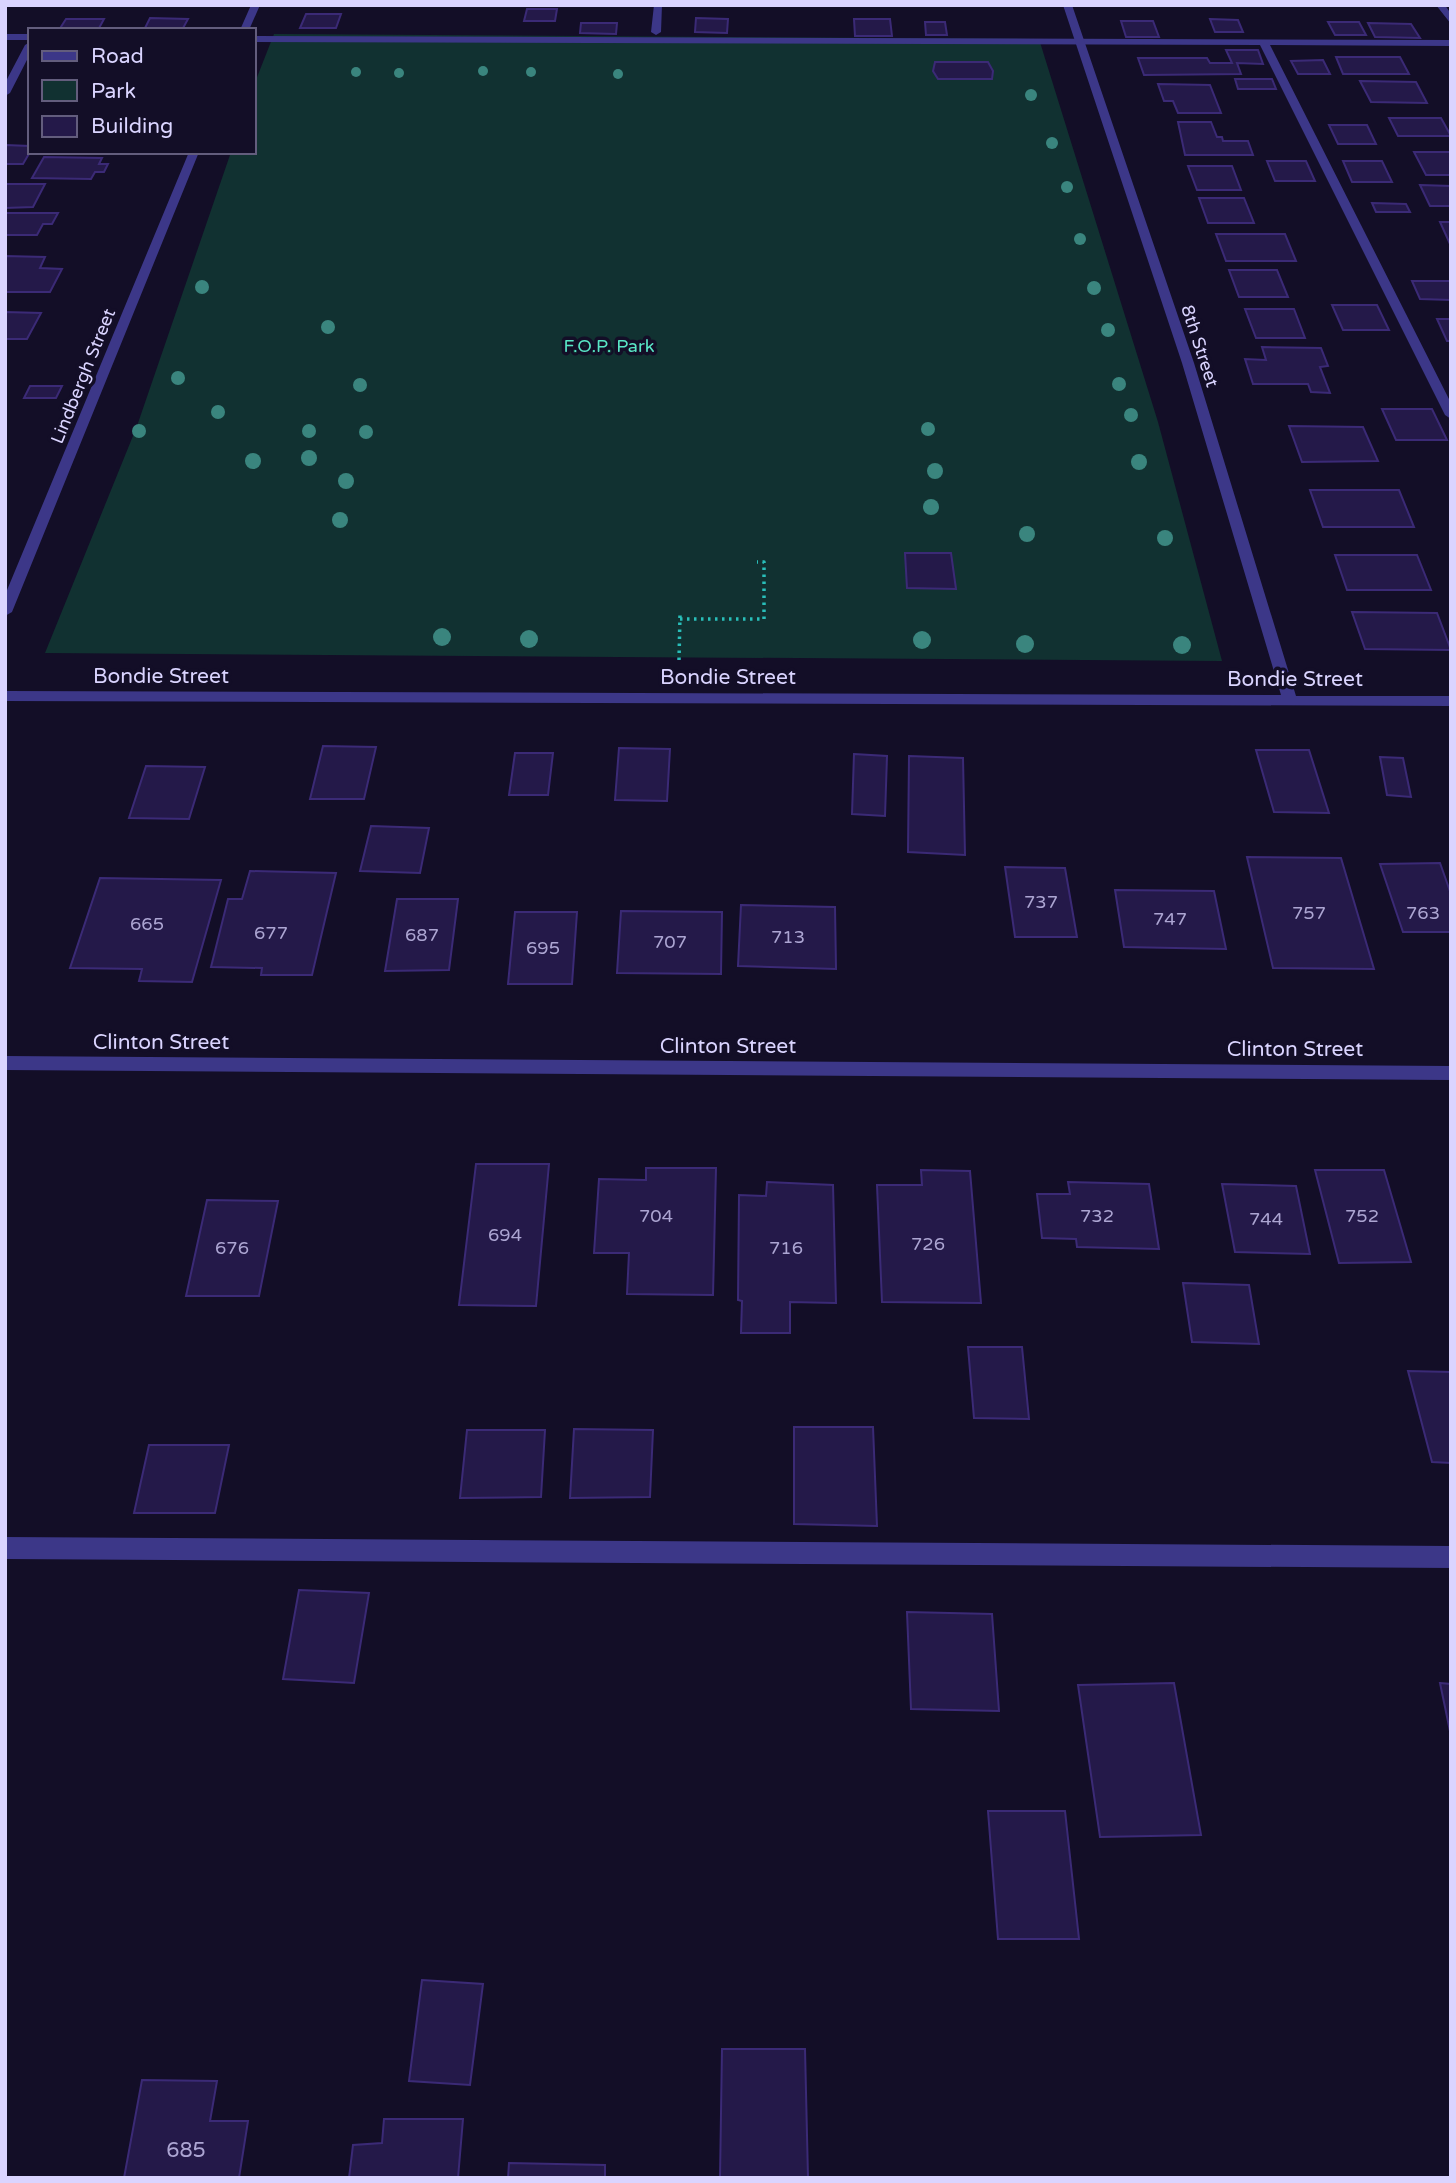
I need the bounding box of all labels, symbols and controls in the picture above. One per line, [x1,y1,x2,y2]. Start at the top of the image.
legend [28,28,256,154]
text: Road [91,44,144,69]
text: Park [91,79,136,104]
text: Building [91,114,173,139]
street label: 8th Street [1176,302,1224,390]
street label: Lindbergh Street [46,305,120,447]
park label: F.O.P. Park [563,335,655,357]
street label: Bondie Street [93,664,229,689]
street label: Bondie Street [660,665,796,690]
street label: Bondie Street [1227,667,1363,692]
house number: 737 [1024,891,1058,913]
house number: 757 [1292,902,1326,924]
house number: 763 [1406,902,1440,924]
house number: 747 [1153,908,1187,930]
house number: 665 [130,913,164,935]
house number: 677 [254,922,288,944]
house number: 687 [405,924,439,946]
house number: 713 [771,926,805,948]
house number: 707 [653,931,687,953]
house number: 695 [526,937,560,959]
street label: Clinton Street [93,1030,229,1055]
street label: Clinton Street [660,1034,796,1059]
street label: Clinton Street [1227,1037,1363,1062]
house number: 704 [639,1205,673,1227]
house number: 732 [1080,1205,1114,1227]
house number: 752 [1345,1205,1379,1227]
house number: 744 [1249,1208,1283,1230]
house number: 694 [488,1224,522,1246]
house number: 726 [911,1233,945,1255]
house number: 676 [215,1237,249,1259]
house number: 716 [769,1237,803,1259]
house number: 685 [166,2138,206,2163]

